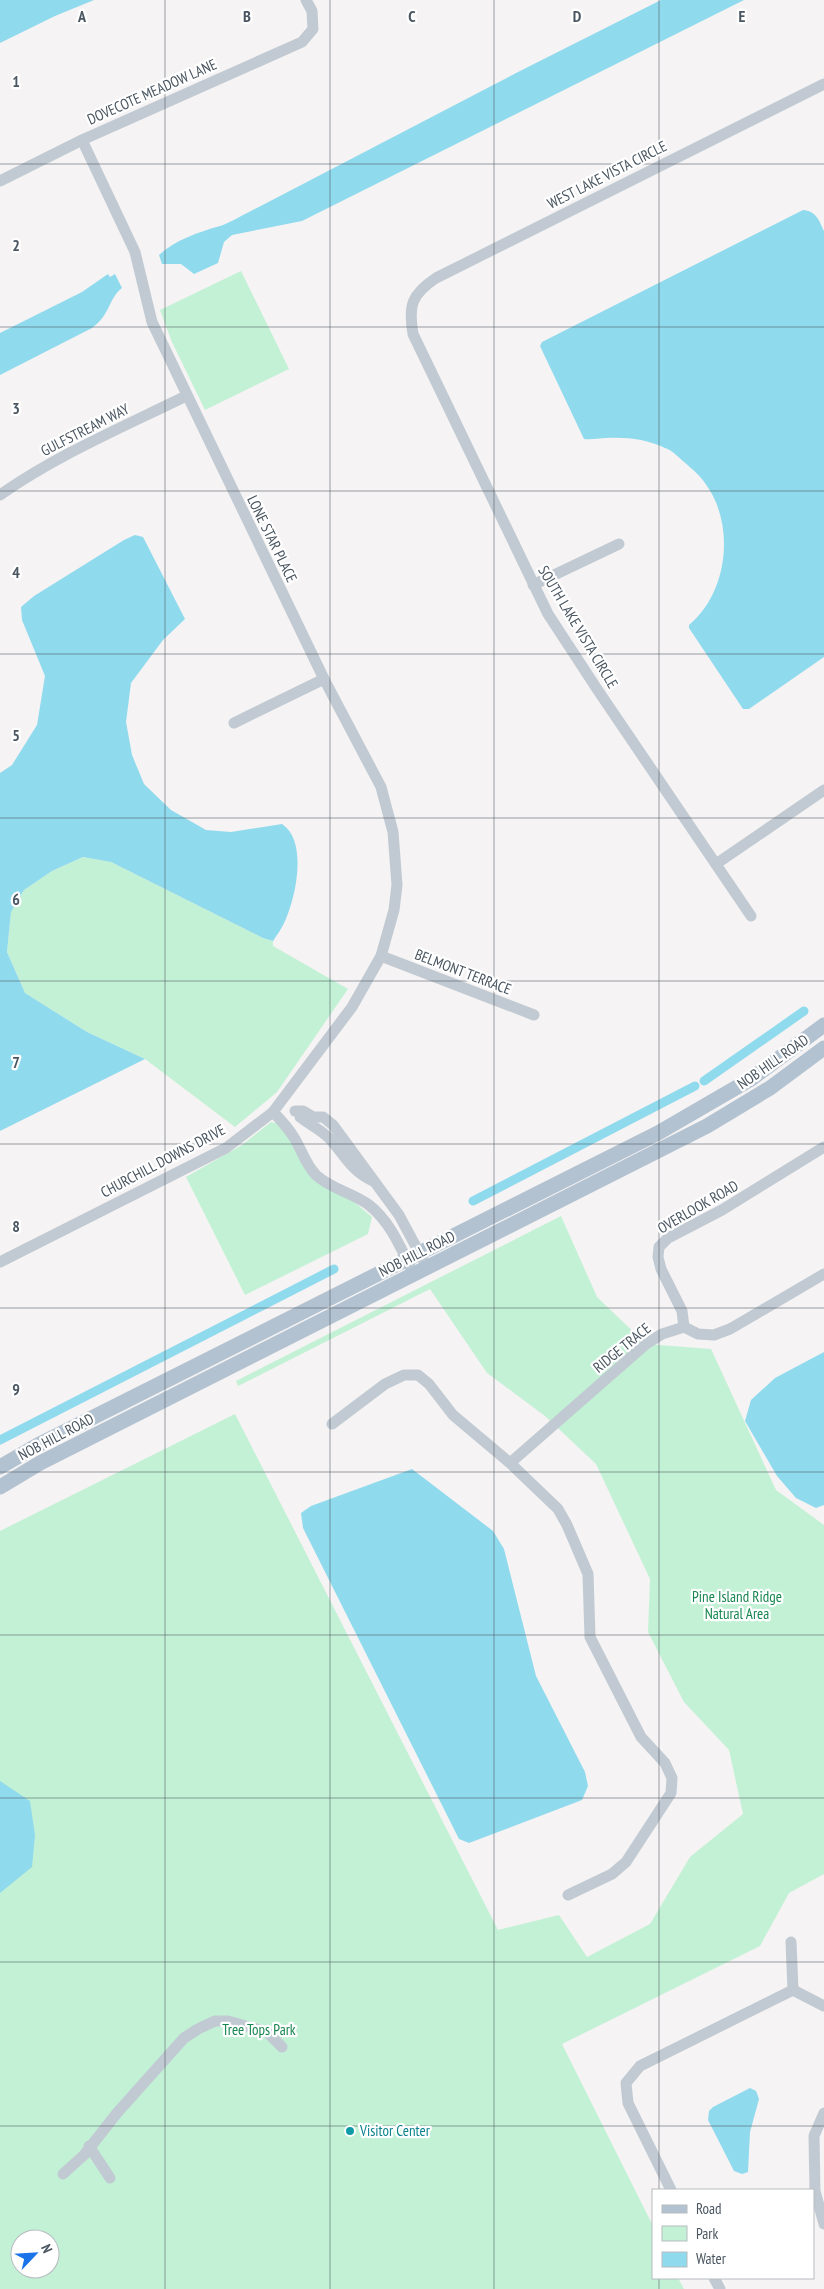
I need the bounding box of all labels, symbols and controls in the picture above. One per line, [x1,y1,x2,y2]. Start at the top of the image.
text: A [77,6,87,26]
text: B [243,6,251,26]
text: C [408,6,416,26]
text: D [573,6,582,26]
text: E [739,6,746,26]
street label: DOVECOTE MEADOW LANE [84,54,219,129]
text: 1 [12,71,20,91]
street label: WEST LAKE VISTA CIRCLE [544,136,670,213]
text: 2 [12,235,20,255]
text: 3 [12,398,20,418]
street label: GULFSTREAM WAY [37,399,132,460]
street label: LONE STAR PLACE [243,492,302,585]
text: 4 [12,562,20,582]
street label: SOUTH LAKE VISTA CIRCLE [534,562,623,691]
text: 5 [12,725,20,745]
text: 6 [12,889,20,909]
street label: BELMONT TERRACE [412,944,514,999]
street label: NOB HILL ROAD [733,1030,812,1093]
text: 7 [12,1052,20,1072]
street label: CHURCHILL DOWNS DRIVE [97,1120,228,1201]
street label: OVERLOOK ROAD [654,1176,742,1237]
text: 8 [12,1216,20,1236]
street label: NOB HILL ROAD [376,1226,458,1281]
street label: RIDGE TRACE [589,1319,654,1377]
text: 9 [12,1379,20,1399]
street label: NOB HILL ROAD [15,1409,97,1464]
park label: Pine Island Ridge Natural Area [692,1587,782,1623]
park label: Tree Tops Park [222,2020,296,2039]
place label: Visitor Center [359,2121,431,2140]
marker: Visitor Center [344,2125,356,2137]
legend [652,2189,814,2279]
text: Road [696,2199,722,2218]
text: Park [696,2224,718,2243]
north arrow [10,2229,60,2279]
text: N [37,2241,57,2256]
text: Water [696,2249,727,2268]

